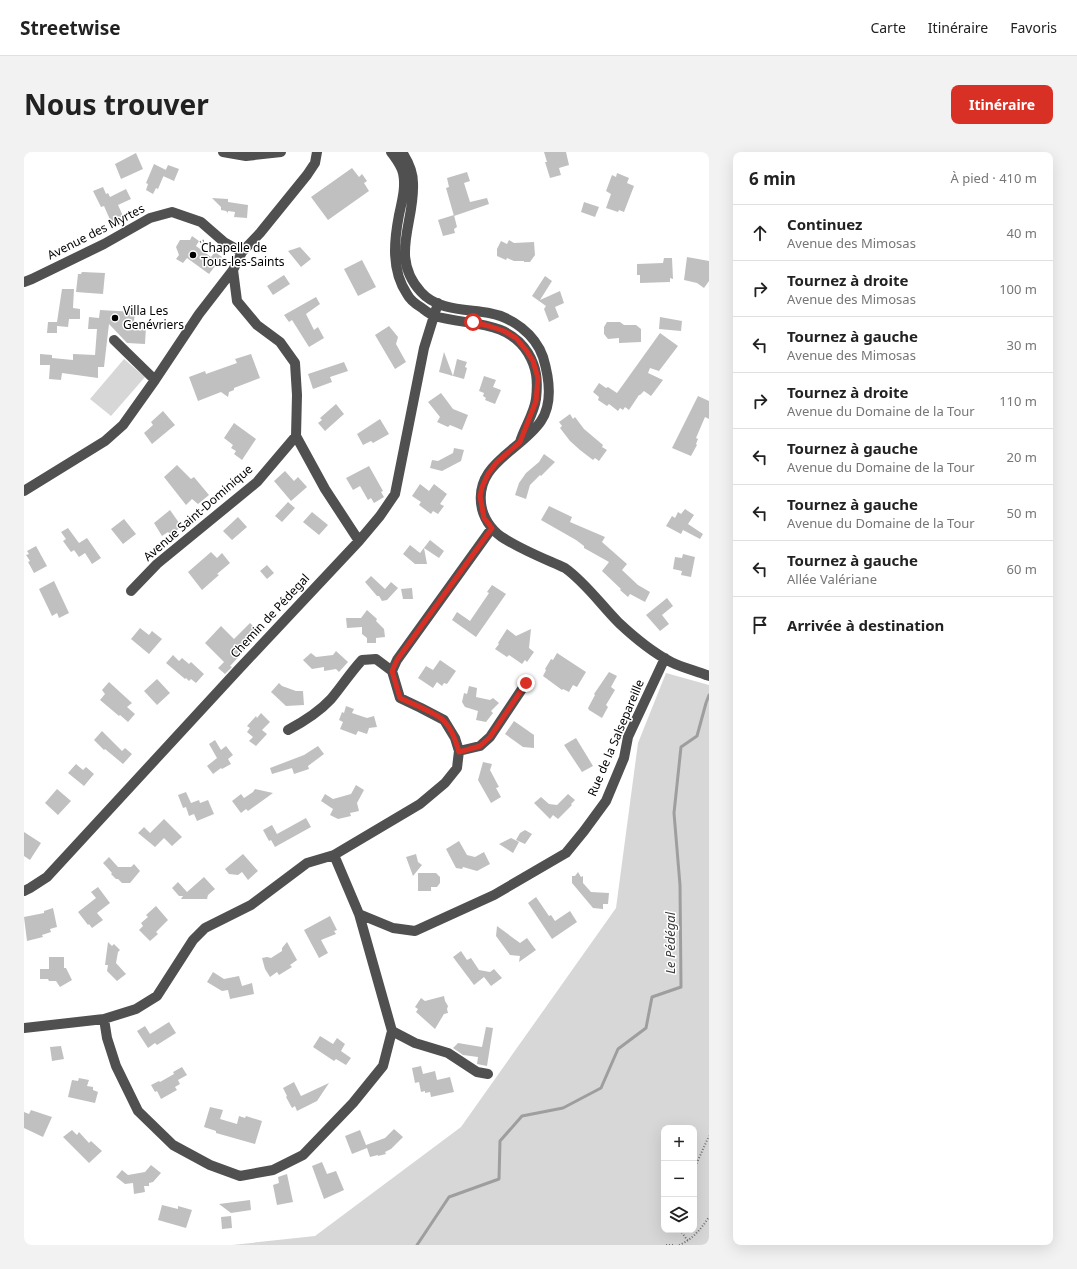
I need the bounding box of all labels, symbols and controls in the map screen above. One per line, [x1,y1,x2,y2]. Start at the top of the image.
text: Streetwise [20,15,121,41]
text: Carte [870,18,906,37]
text: Itinéraire [928,18,988,37]
text: Favoris [1010,18,1057,37]
text: Nous trouver [24,85,209,123]
button: Itinéraire [951,85,1053,124]
text: 6 min [749,167,796,190]
text: À pied · 410 m [951,169,1037,187]
street label: Avenue des Myrtes [44,200,148,263]
text: Continuez [787,214,862,234]
icon: ahead [749,222,771,244]
text: 40 m [1007,224,1037,242]
text: Avenue des Mimosas [787,234,916,252]
place label: Chapelle de Tous-les-Saints [201,239,285,270]
marker: Chapelle de Tous-les-Saints [188,250,198,260]
text: Tournez à droite [787,270,908,290]
icon: right [749,278,771,300]
text: 100 m [999,280,1037,298]
text: Avenue des Mimosas [787,290,916,308]
place label: Villa Les Genévriers [123,302,184,333]
marker: Villa Les Genévriers [110,313,120,323]
route start [464,313,482,331]
text: Tournez à gauche [787,326,918,346]
icon: left [749,334,771,356]
text: 30 m [1007,336,1037,354]
text: Avenue des Mimosas [787,346,916,364]
text: Tournez à droite [787,382,908,402]
icon: right [749,390,771,412]
text: 110 m [999,392,1037,410]
text: Avenue du Domaine de la Tour [787,402,975,420]
text: Tournez à gauche [787,438,918,458]
icon: left [749,446,771,468]
text: 20 m [1007,448,1037,466]
text: Avenue du Domaine de la Tour [787,458,975,476]
street label: Avenue Saint-Dominique [139,460,256,565]
text: Tournez à gauche [787,494,918,514]
icon: left [749,502,771,524]
text: 50 m [1007,504,1037,522]
text: Avenue du Domaine de la Tour [787,514,975,532]
text: Tournez à gauche [787,550,918,570]
icon: left [749,558,771,580]
text: 60 m [1007,560,1037,578]
street label: Chemin de Pédegal [226,570,313,661]
text: Allée Valériane [787,570,877,588]
icon: arrive [749,614,771,636]
text: Arrivée à destination [787,615,944,635]
route end [517,674,535,692]
street label: Rue de la Salsepareille [583,676,648,799]
water label: Le Pédégal [661,911,679,974]
map controls [661,1125,697,1233]
button: + [661,1125,697,1161]
button: − [661,1161,697,1197]
button: layers [661,1197,697,1233]

